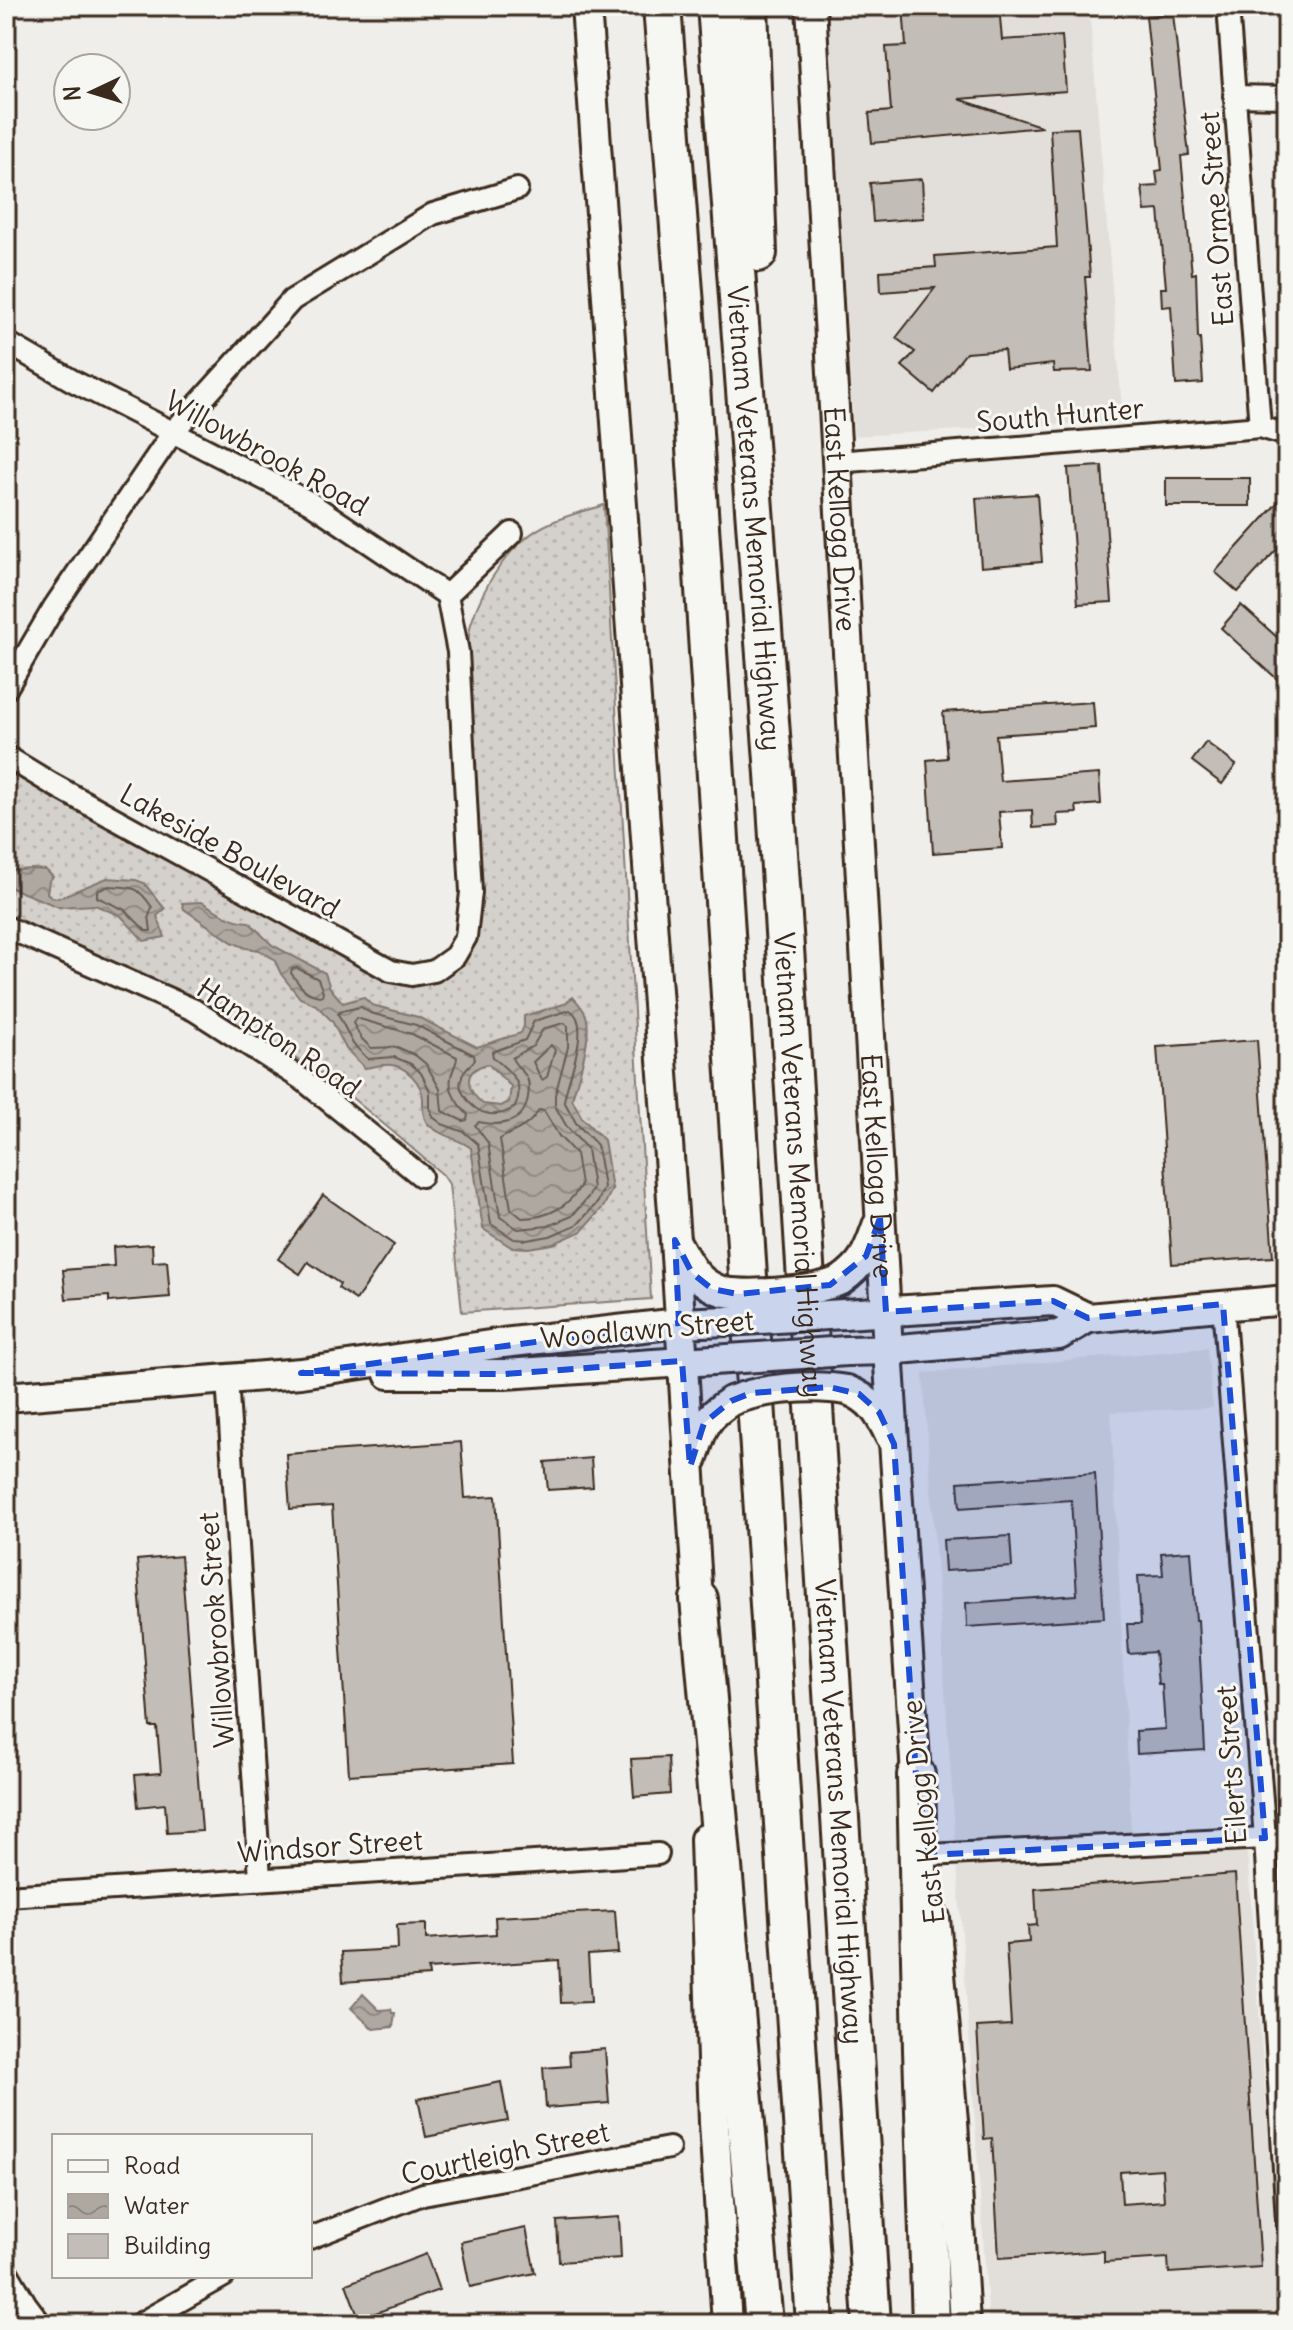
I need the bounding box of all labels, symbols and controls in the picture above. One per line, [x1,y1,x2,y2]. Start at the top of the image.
north arrow [52,52,132,132]
text: N [58,85,87,102]
street label: East Orme Street [1191,110,1241,328]
street label: Vietnam Veterans Memorial Highway [719,285,790,753]
street label: Willowbrook Road [159,382,375,524]
street label: South Hunter [975,390,1145,440]
street label: East Kellogg Drive [816,406,865,633]
street label: Lakeside Boulevard [114,776,346,926]
street label: Vietnam Veterans Memorial Highway [766,931,831,1399]
street label: Hampton Road [190,970,368,1106]
street label: East Kellogg Drive [853,1053,902,1279]
street label: Woodlawn Street [539,1302,755,1356]
street label: Willowbrook Street [190,1511,242,1749]
street label: Vietnam Veterans Memorial Highway [807,1578,872,2046]
street label: Eilerts Street [1207,1684,1255,1846]
street label: East Kellogg Drive [893,1698,953,1926]
street label: Windsor Street [236,1822,424,1870]
street label: Courtleigh Street [398,2113,612,2193]
legend [52,2134,312,2278]
text: Road [124,2150,180,2180]
text: Water [124,2190,189,2220]
text: Building [124,2230,211,2260]

